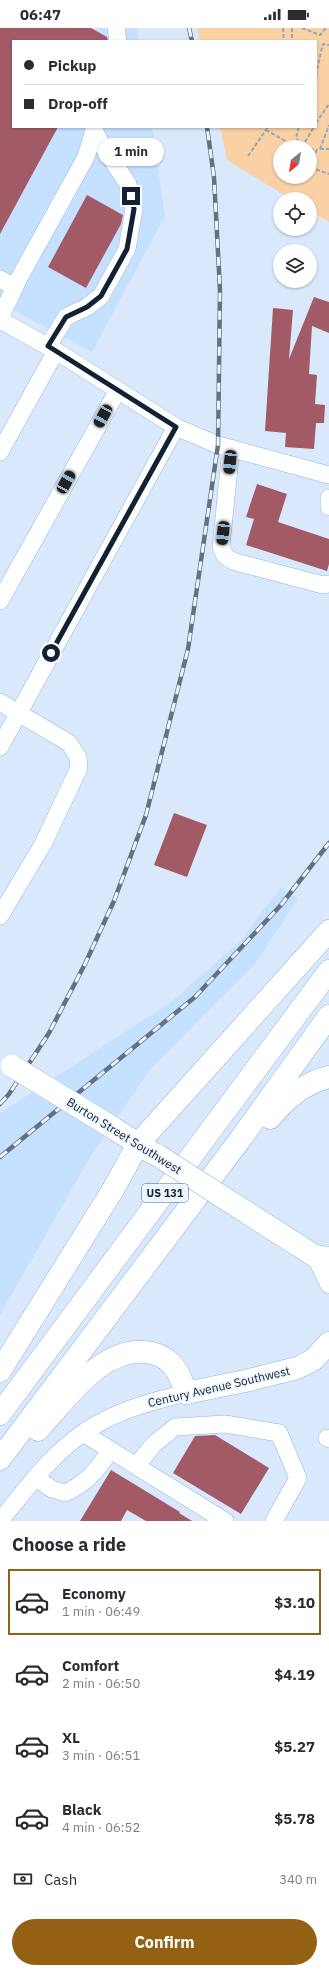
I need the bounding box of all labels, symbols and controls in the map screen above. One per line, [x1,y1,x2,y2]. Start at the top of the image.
text: 06:47 [20,5,61,24]
text: Pickup [48,56,96,75]
text: Drop-off [48,94,108,113]
callout: 1 min [98,138,164,166]
north arrow [273,140,317,184]
map controls [273,140,317,288]
text: 1 min [114,143,148,160]
route end [122,187,140,205]
button: locate [273,192,317,236]
button: layers [273,244,317,288]
car [92,403,114,429]
car [223,449,237,475]
car [55,469,77,495]
car [216,520,230,546]
route start [42,644,60,662]
street label: Burton Street Southwest [64,1094,184,1177]
road number: US 131 [142,1184,188,1202]
street label: Century Avenue Southwest [146,1363,291,1410]
text: Choose a ride [12,1533,126,1556]
icon: car [14,1584,50,1620]
text: Economy [62,1584,126,1603]
text: $3.10 [274,1593,315,1612]
text: 1 min · 06:49 [62,1603,140,1620]
icon: car [14,1656,50,1692]
text: Comfort [62,1656,119,1675]
text: $4.19 [274,1665,315,1684]
text: 2 min · 06:50 [62,1675,140,1692]
icon: car [14,1728,50,1764]
text: XL [62,1728,80,1747]
text: $5.27 [274,1737,315,1756]
text: 3 min · 06:51 [62,1747,140,1764]
icon: car [14,1800,50,1836]
text: Black [62,1800,102,1819]
text: $5.78 [274,1809,315,1828]
text: 4 min · 06:52 [62,1819,140,1836]
icon: cash [12,1868,34,1890]
text: Cash [44,1870,77,1889]
text: 340 m [279,1871,317,1888]
button: Confirm [12,1919,317,1965]

